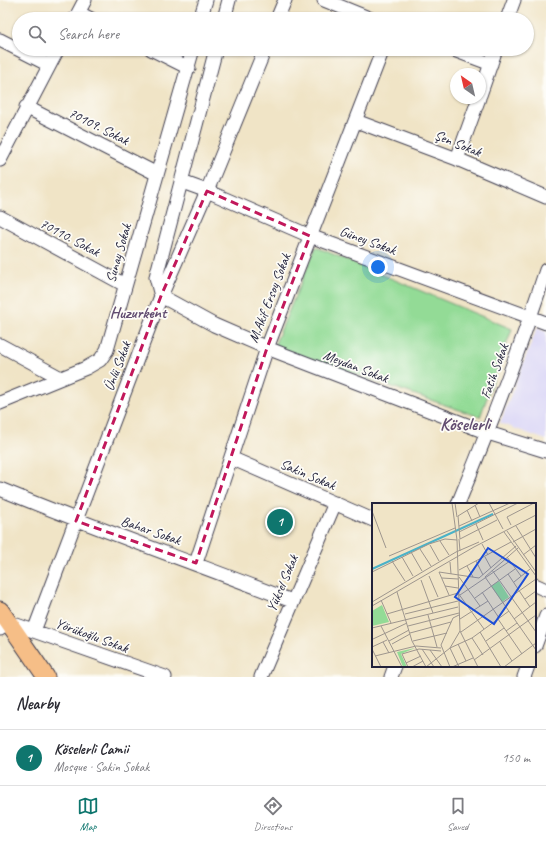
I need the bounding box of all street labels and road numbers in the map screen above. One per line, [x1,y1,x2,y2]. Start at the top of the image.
street label: 70109. Sokak [66,104,132,149]
street label: Şen Sokak [432,126,484,161]
street label: 70110. Sokak [37,215,103,261]
street label: Sunay Sokak [102,220,135,284]
street label: Güney Sokak [337,222,400,259]
street label: M.Akif Ersoy Sokak [245,250,295,345]
street label: Ünlü Sokak [100,338,135,393]
street label: Fatih Sokak [477,340,513,401]
street label: Meydan Sokak [321,346,392,387]
street label: Sakin Sokak [278,455,340,494]
street label: Bahar Sokak [119,512,185,549]
street label: Yüksel Sokak [263,551,302,614]
street label: Yörükoğlu Sokak [53,614,131,657]

